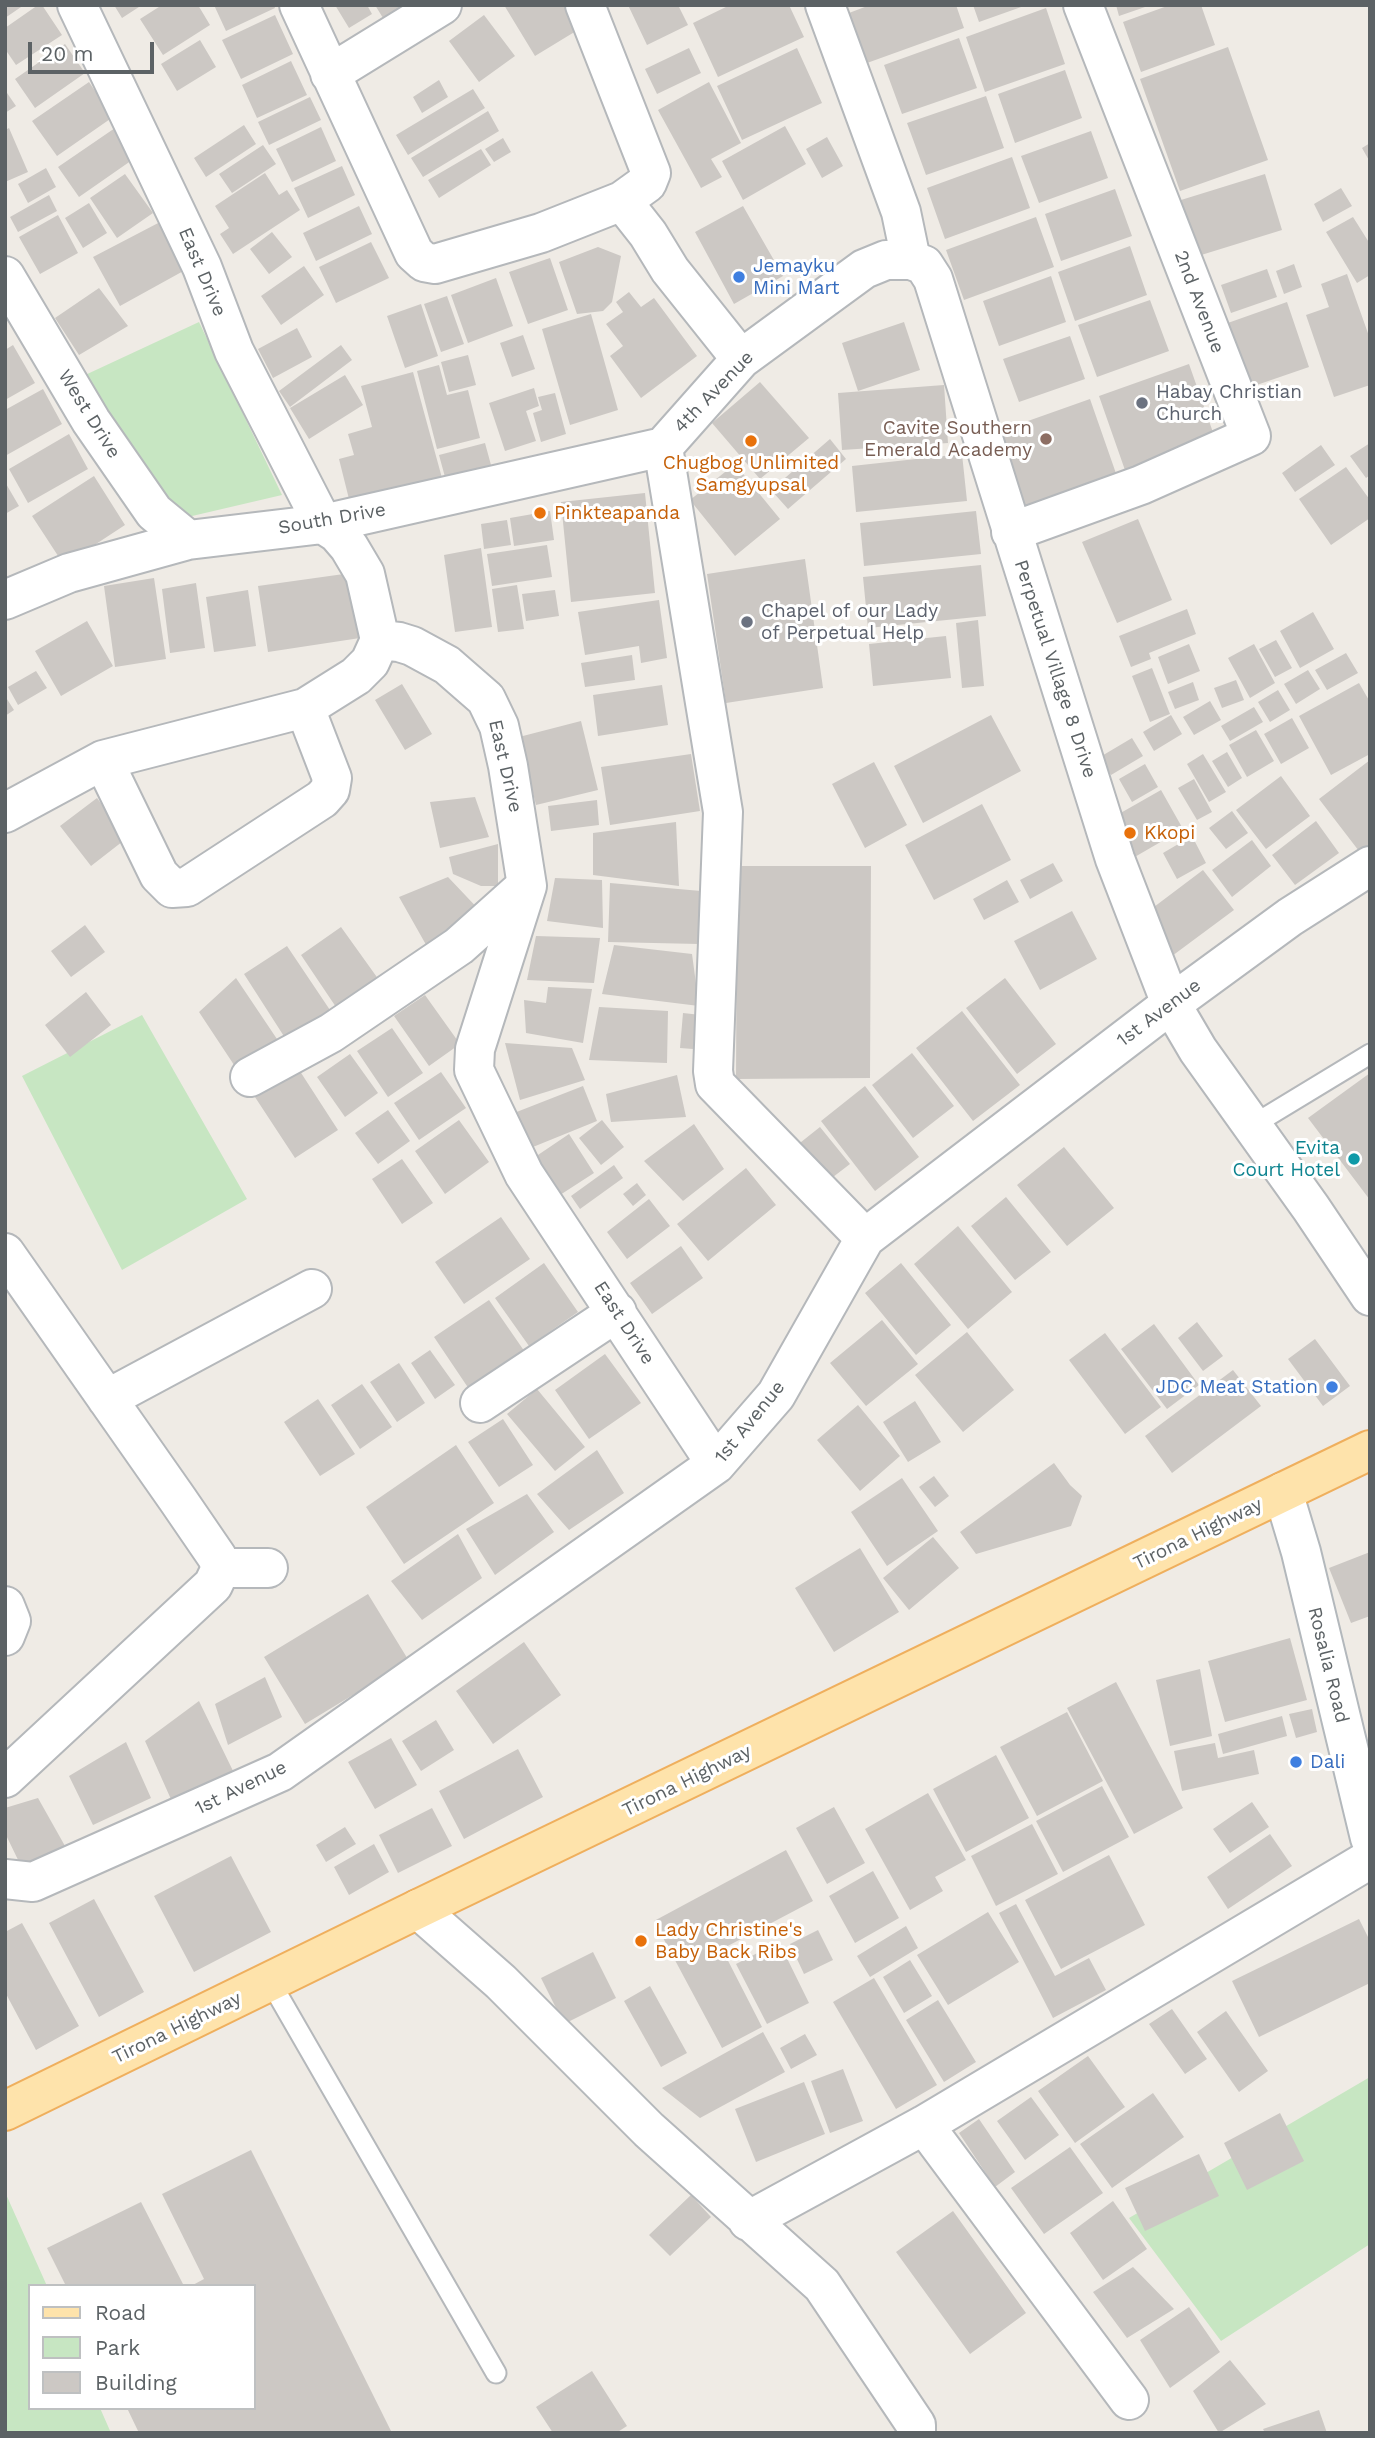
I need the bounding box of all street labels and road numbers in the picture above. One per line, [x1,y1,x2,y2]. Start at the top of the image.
street label: East Drive [173,224,231,320]
street label: 2nd Avenue [1169,247,1229,357]
street label: 4th Avenue [669,346,759,438]
street label: West Drive [53,365,125,463]
street label: South Drive [276,498,388,540]
street label: Perpetual Village 8 Drive [1009,557,1101,781]
street label: East Drive [483,717,527,815]
street label: 1st Avenue [1113,974,1205,1052]
street label: East Drive [589,1277,659,1369]
street label: 1st Avenue [710,1376,790,1468]
street label: Tirona Highway [1130,1493,1266,1575]
street label: Rosalia Road [1303,1605,1353,1725]
street label: Tirona Highway [619,1740,755,1822]
street label: 1st Avenue [191,1756,291,1820]
street label: Tirona Highway [109,1987,245,2069]

